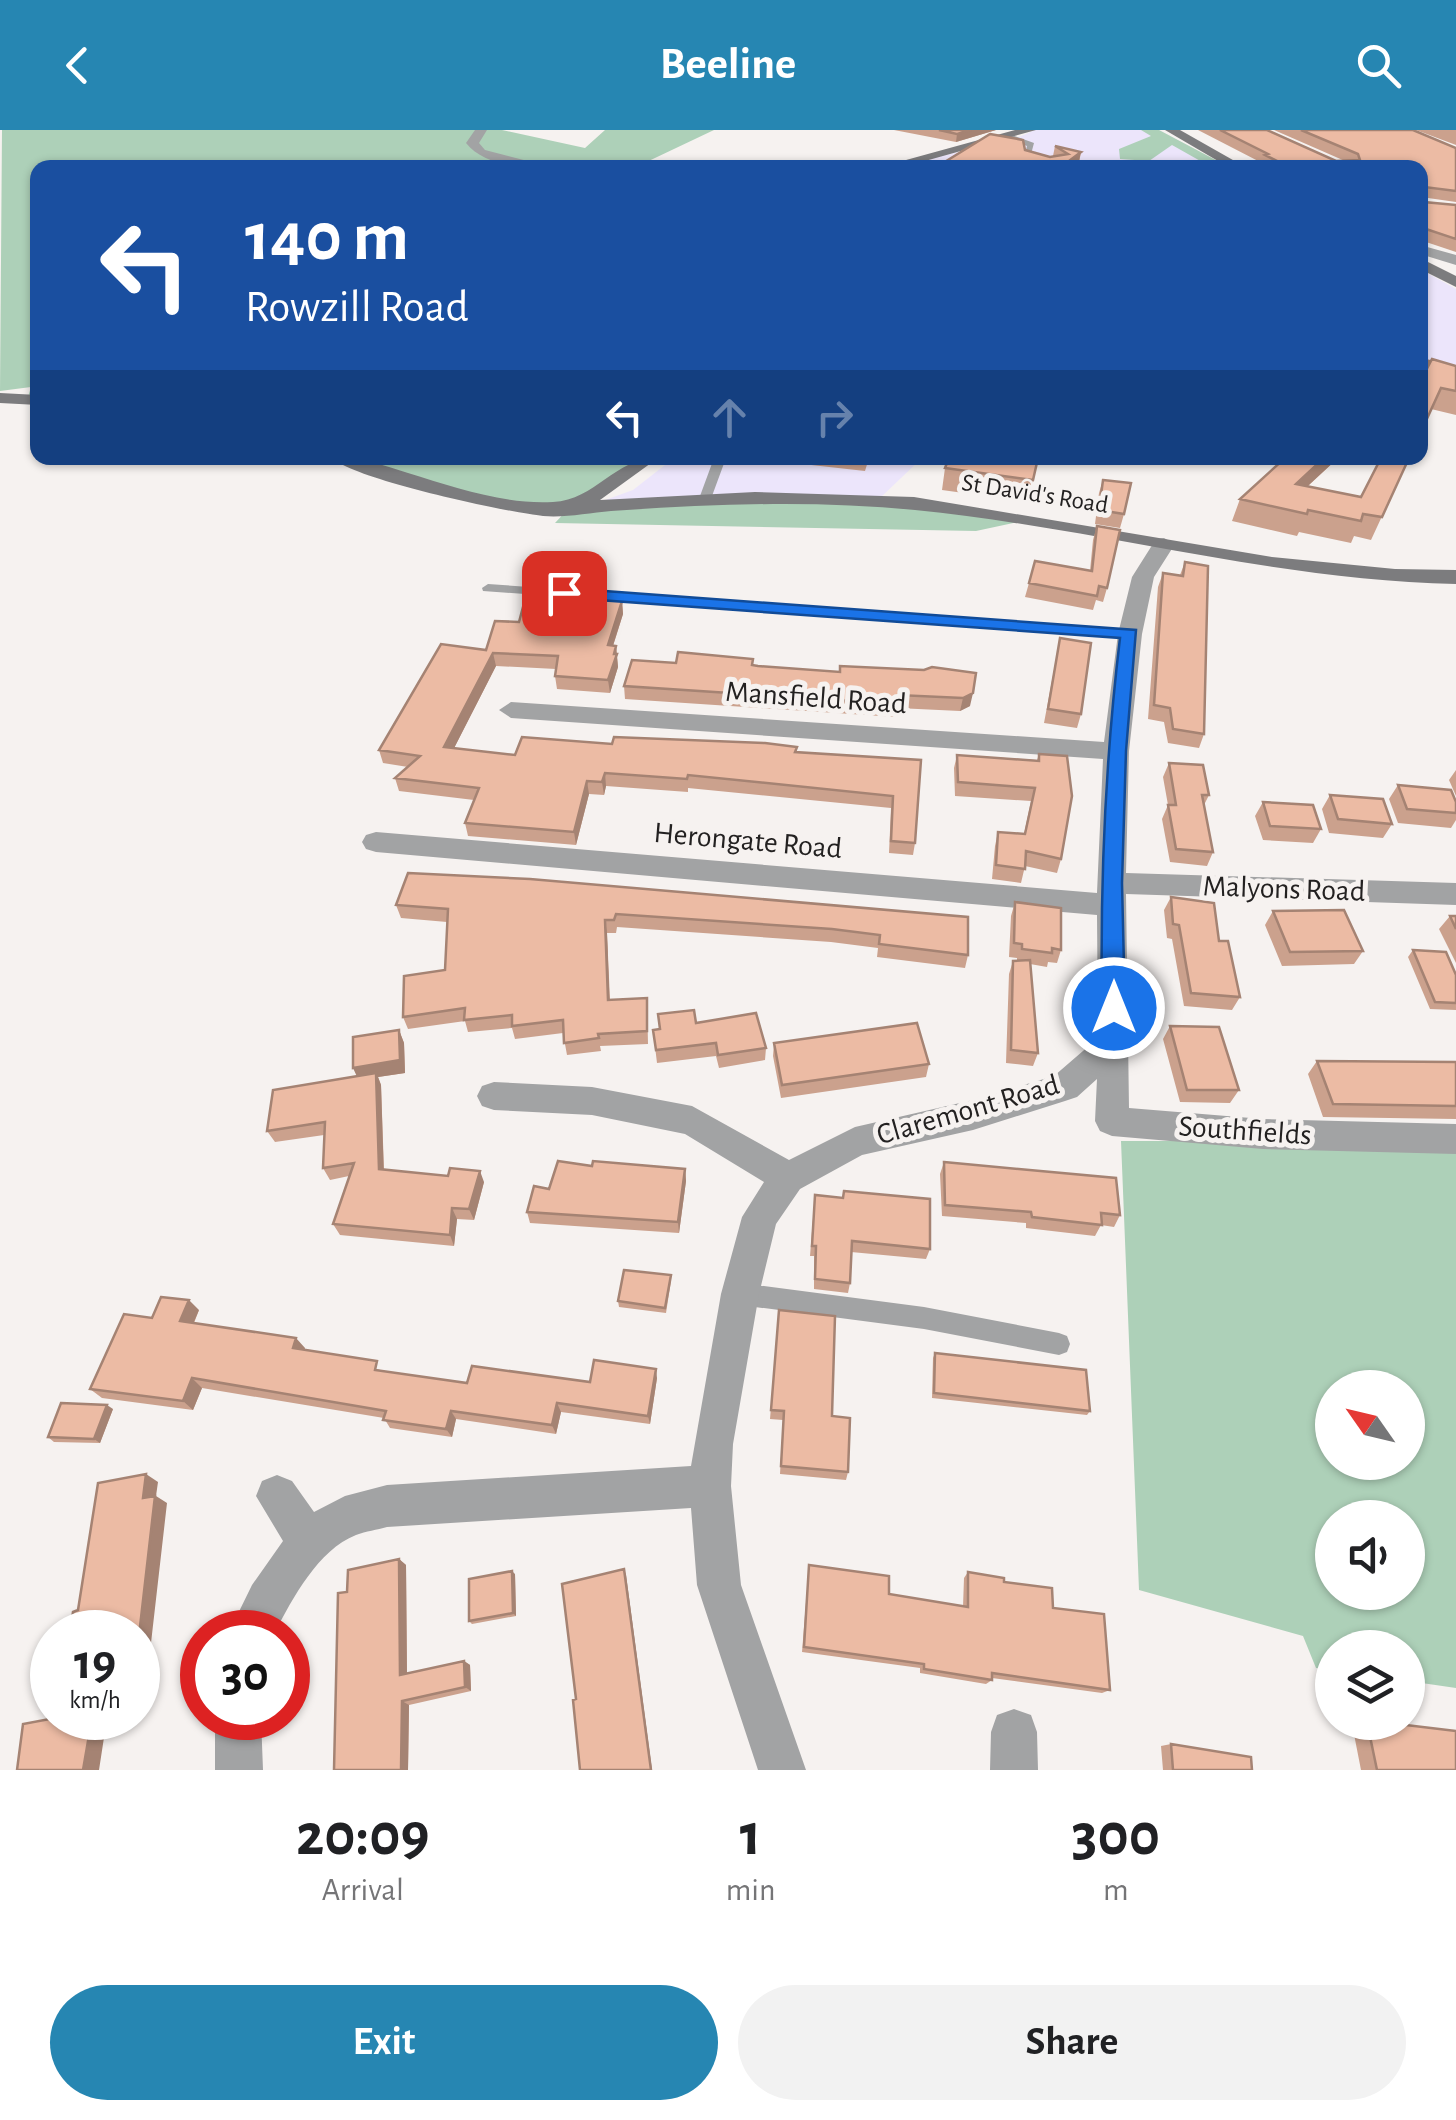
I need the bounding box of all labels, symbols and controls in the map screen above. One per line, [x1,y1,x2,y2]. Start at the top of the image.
icon: back [50,38,105,93]
icon: search [1351,38,1406,93]
text: Beeline [660,42,796,87]
icon: left [80,200,210,330]
text: 140 m [245,203,409,273]
text: Rowzill Road [245,285,469,330]
icon: left [597,390,652,445]
icon: ahead [702,390,757,445]
icon: right [807,390,862,445]
street label: St David's Road [960,470,1110,518]
pin [522,551,607,636]
icon: arrive [537,566,592,621]
street label: Mansfield Road [724,677,908,719]
street label: Herongate Road [653,818,843,864]
street label: Malyons Road [1202,871,1366,907]
position arrow [1062,956,1166,1060]
street label: Claremont Road [873,1070,1063,1150]
street label: Southfields [1178,1111,1312,1151]
north arrow [1315,1370,1425,1480]
map controls [1315,1370,1425,1740]
button: sound [1315,1500,1425,1610]
speed limit sign: 30 [180,1610,310,1740]
button: layers [1315,1630,1425,1740]
text: 19 [74,1638,116,1688]
text: km/h [69,1688,121,1713]
text: 20:09 [296,1806,430,1866]
text: 1 [740,1806,761,1866]
text: 300 [1072,1806,1160,1866]
text: Arrival [322,1874,404,1906]
text: min [726,1874,775,1906]
text: m [1103,1874,1129,1906]
button: Exit [50,1985,718,2100]
button: Share [738,1985,1406,2100]

